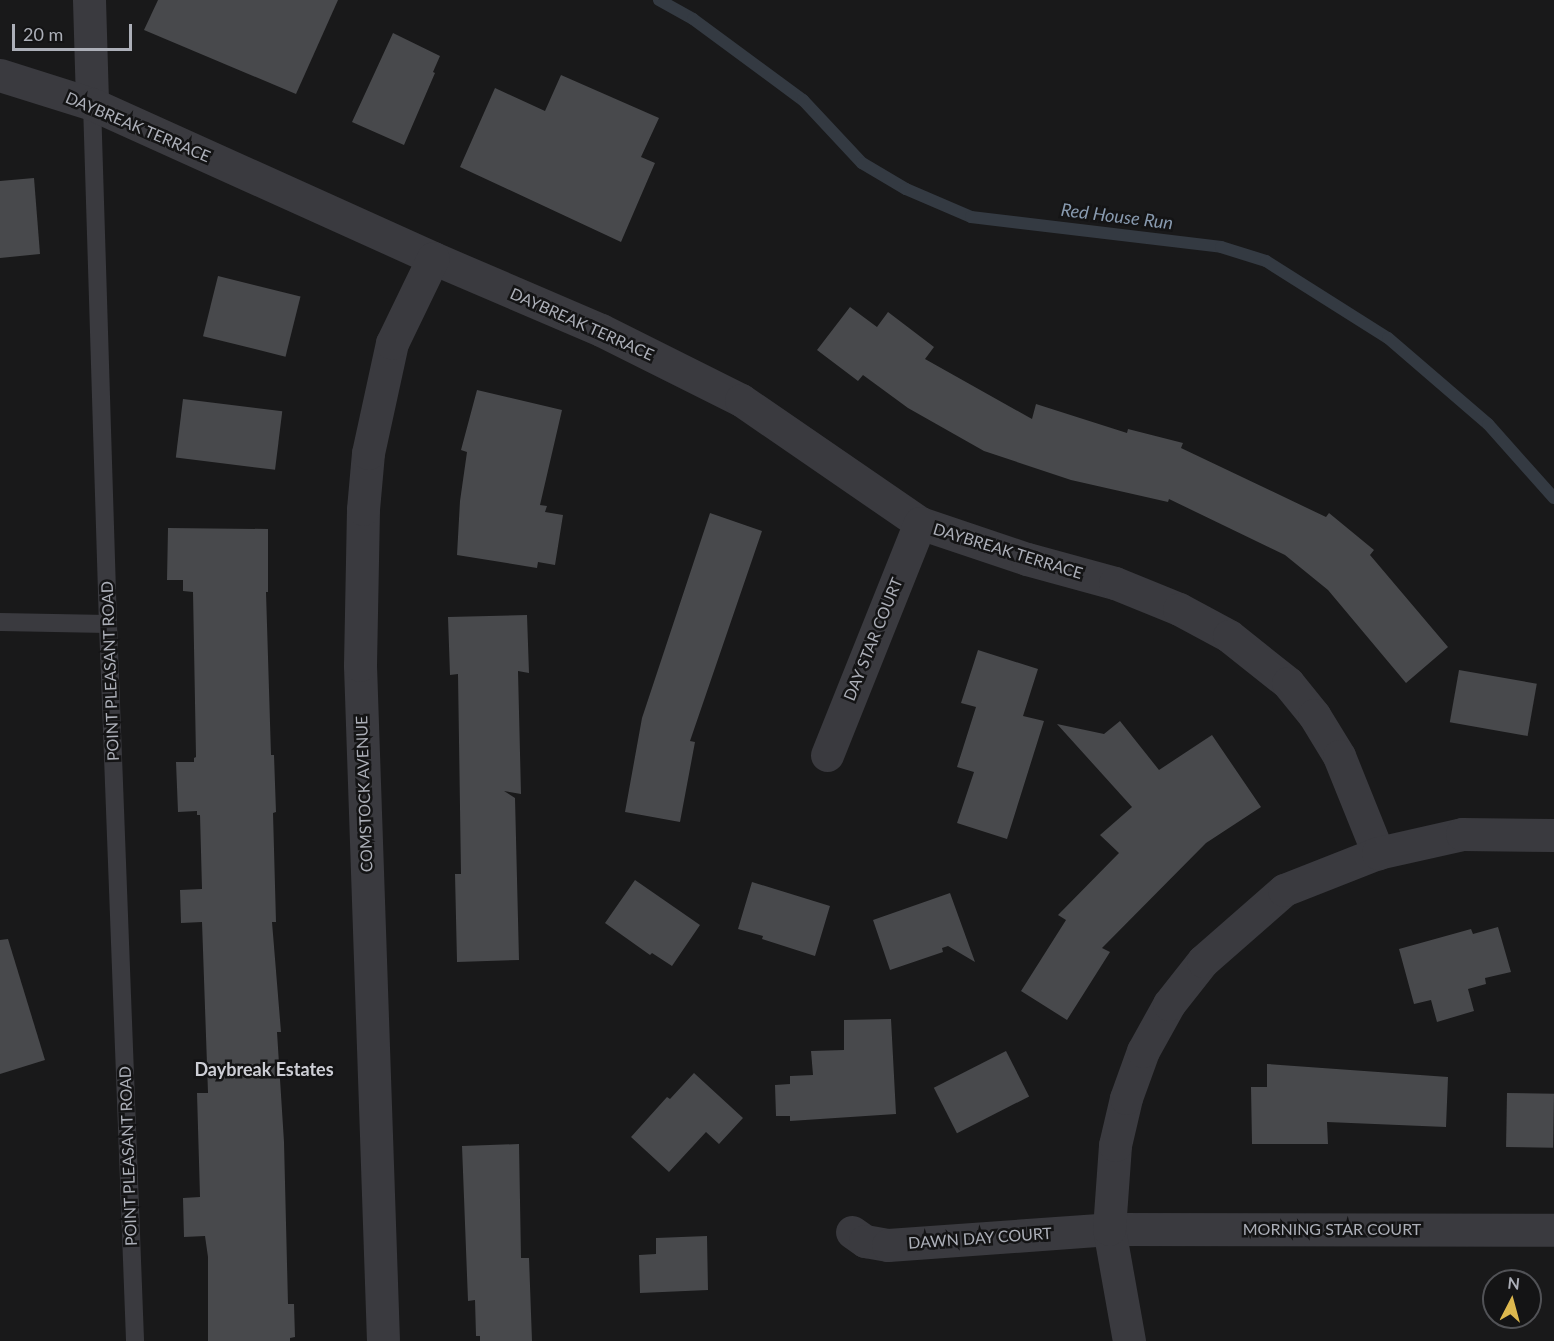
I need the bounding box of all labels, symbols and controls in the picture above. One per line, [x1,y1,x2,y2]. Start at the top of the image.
scale bar [15,12,135,50]
text: 20 m [23,23,63,45]
street label: DAYBREAK TERRACE [63,88,213,166]
water label: Red House Run [1060,198,1174,234]
street label: DAYBREAK TERRACE [507,284,657,364]
street label: DAYBREAK TERRACE [931,519,1085,583]
street label: DAY STAR COURT [839,574,907,704]
street label: POINT PLEASANT ROAD [97,580,123,762]
street label: COMSTOCK AVENUE [352,715,376,873]
district label: Daybreak Estates [194,1058,334,1080]
street label: POINT PLEASANT ROAD [115,1065,141,1247]
street label: MORNING STAR COURT [1243,1219,1421,1239]
street label: DAWN DAY COURT [907,1223,1053,1253]
north arrow [1482,1269,1542,1329]
text: N [1507,1272,1521,1293]

